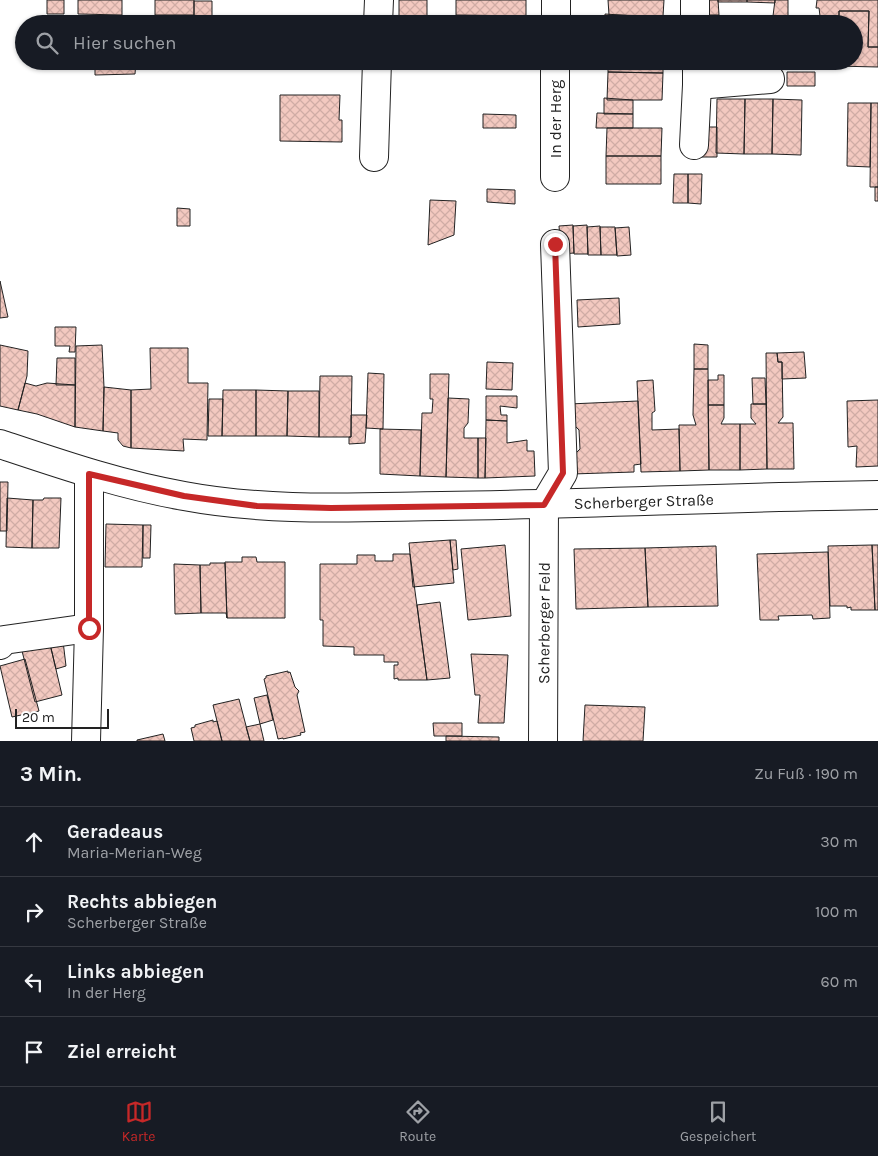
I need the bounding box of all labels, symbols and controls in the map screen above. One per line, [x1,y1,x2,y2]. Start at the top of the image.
search box [15,15,863,70]
icon: search [33,29,61,57]
text: Hier suchen [73,32,176,54]
street label: In der Herg [546,80,565,158]
route end [544,233,567,256]
street label: Scherberger Straße [574,489,714,513]
street label: Scherberger Feld [534,562,553,684]
route start [78,617,101,640]
scale bar [15,706,109,729]
text: 20 m [22,709,55,726]
text: 3 Min. [20,762,81,786]
text: Zu Fuß · 190 m [754,764,858,783]
text: Geradeaus [67,821,163,843]
icon: ahead [20,828,48,856]
text: 30 m [820,832,858,851]
text: Maria-Merian-Weg [67,843,202,862]
text: Rechts abbiegen [67,891,217,913]
icon: right [20,898,48,926]
text: 100 m [815,902,858,921]
text: Scherberger Straße [67,913,207,932]
text: Links abbiegen [67,961,204,983]
icon: left [20,968,48,996]
text: 60 m [821,972,858,991]
text: In der Herg [67,983,146,1002]
icon: arrive [20,1038,48,1066]
text: Ziel erreicht [67,1041,177,1063]
tab: Karte [122,1098,156,1145]
tab: Route [399,1098,436,1145]
tab: Gespeichert [680,1098,756,1145]

